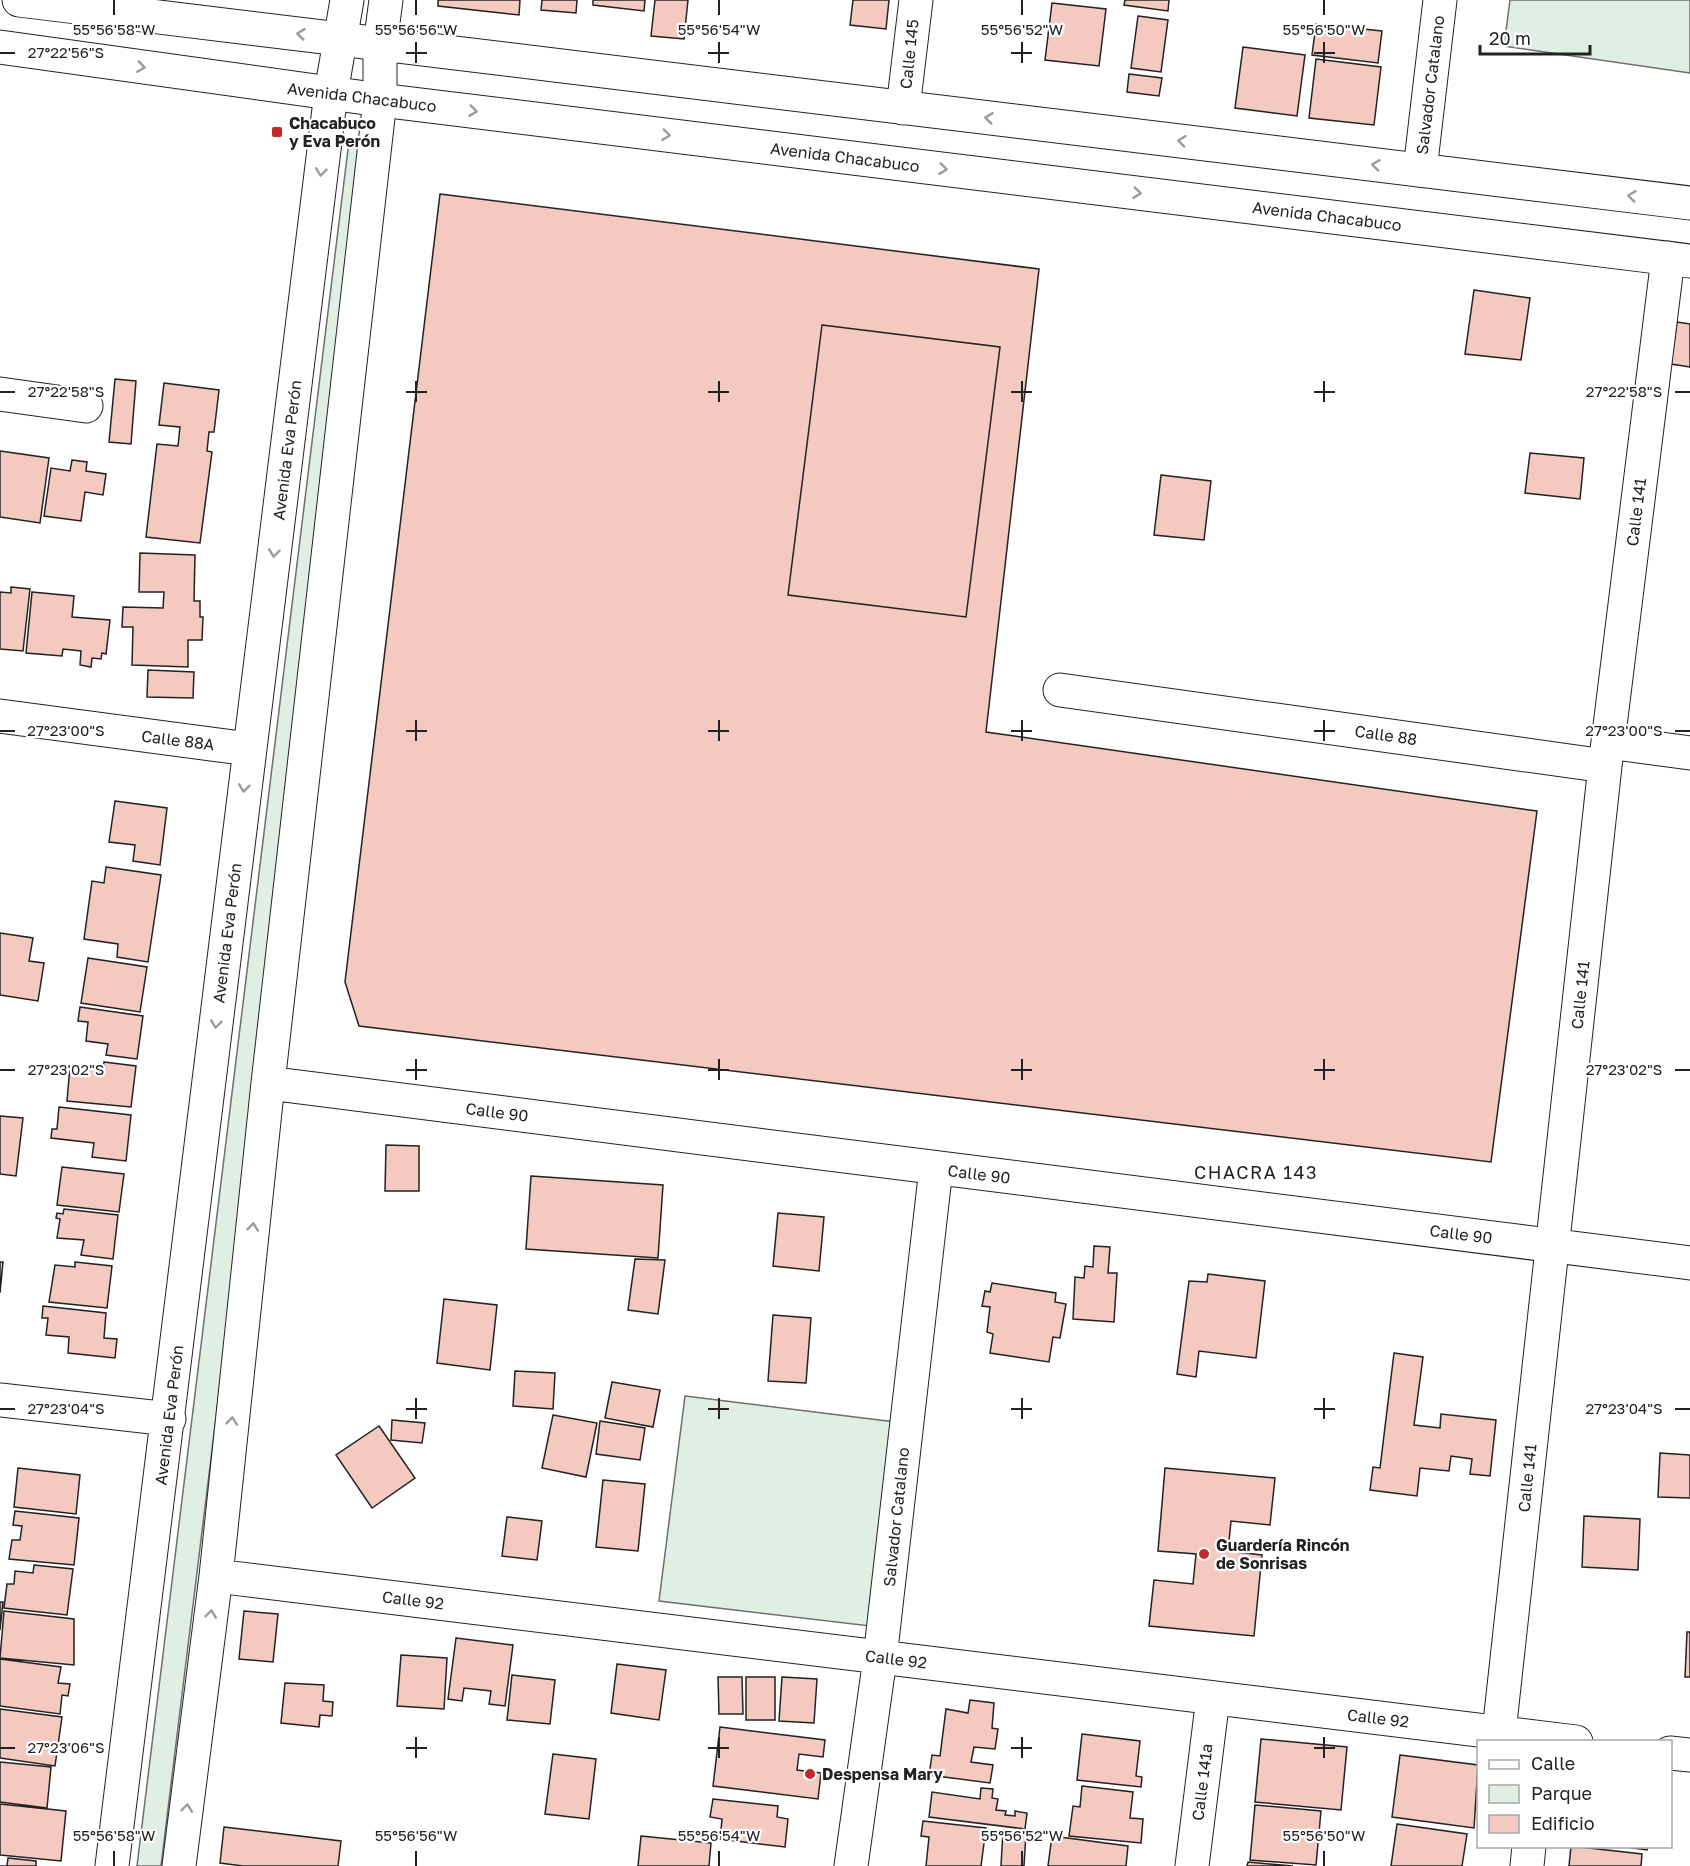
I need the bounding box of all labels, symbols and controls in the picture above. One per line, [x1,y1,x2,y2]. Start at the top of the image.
street label: Salvador Catalano [1412,14,1448,156]
street label: Calle 145 [895,18,923,90]
scale bar [1480,18,1590,56]
text: 55°56'58"W [73,20,155,38]
text: 55°56'56"W [375,20,457,38]
text: 55°56'54"W [678,20,760,38]
text: 55°56'52"W [981,20,1063,38]
text: 55°56'50"W [1283,20,1365,38]
text: 20 m [1489,27,1531,49]
one-way arrow [297,28,306,41]
text: 27°22'56"S [28,43,104,61]
one-way arrow [137,60,146,73]
street label: Avenida Chacabuco [286,78,438,116]
one-way arrow [468,105,477,117]
one-way arrow [984,112,993,125]
place label: Chacabuco y Eva Perón [289,113,380,151]
marker: Chacabuco y Eva Perón [270,125,284,139]
one-way arrow [662,128,671,141]
one-way arrow [1178,136,1187,148]
street label: Avenida Chacabuco [769,138,921,176]
one-way arrow [1371,159,1380,171]
one-way arrow [939,162,948,175]
one-way arrow [316,167,328,177]
one-way arrow [1132,186,1141,199]
one-way arrow [1627,190,1637,202]
street label: Avenida Chacabuco [1251,197,1403,235]
street label: Avenida Eva Perón [268,379,306,521]
text: 27°22'58"S [28,382,104,400]
text: 27°22'58"S [1586,382,1662,400]
street label: Calle 141 [1622,477,1650,547]
one-way arrow [268,548,280,558]
text: 27°23'00"S [27,721,105,739]
street label: Calle 88 [1354,721,1418,749]
text: 27°23'00"S [1585,721,1663,739]
street label: Calle 88A [140,726,216,754]
one-way arrow [239,784,251,793]
street label: Avenida Eva Perón [208,862,246,1004]
street label: Calle 141 [1566,960,1594,1030]
one-way arrow [211,1019,223,1028]
text: 27°23'02"S [28,1060,104,1078]
text: 27°23'02"S [1586,1060,1662,1078]
street label: Calle 90 [465,1098,529,1126]
street label: Calle 90 [947,1160,1011,1188]
district label: CHACRA 143 [1194,1161,1318,1183]
street label: Calle 90 [1429,1220,1493,1248]
one-way arrow [246,1222,259,1231]
street label: Avenida Eva Perón [150,1344,188,1486]
text: 27°23'04"S [27,1399,105,1417]
text: 27°23'04"S [1585,1399,1663,1417]
one-way arrow [225,1416,238,1425]
street label: Calle 141 [1513,1443,1541,1513]
street label: Salvador Catalano [879,1446,913,1588]
place label: Guardería Rincón de Sonrisas [1216,1535,1349,1573]
marker: Guardería Rincón de Sonrisas [1197,1547,1211,1561]
street label: Calle 92 [381,1586,445,1614]
one-way arrow [204,1610,217,1619]
street label: Calle 92 [864,1645,928,1673]
street label: Calle 92 [1346,1704,1410,1732]
text: 27°23'06"S [27,1738,105,1756]
legend [1477,1740,1672,1848]
street label: Calle 141a [1187,1742,1217,1822]
text: Calle [1531,1752,1575,1774]
place label: Despensa Mary [822,1764,943,1784]
marker: Despensa Mary [803,1767,817,1781]
text: Parque [1531,1782,1592,1804]
one-way arrow [180,1803,192,1813]
text: Edificio [1531,1812,1595,1834]
text: 55°56'58"W [73,1826,155,1844]
text: 55°56'56"W [375,1826,457,1844]
text: 55°56'54"W [678,1826,760,1844]
text: 55°56'52"W [981,1826,1063,1844]
text: 55°56'50"W [1283,1826,1365,1844]

